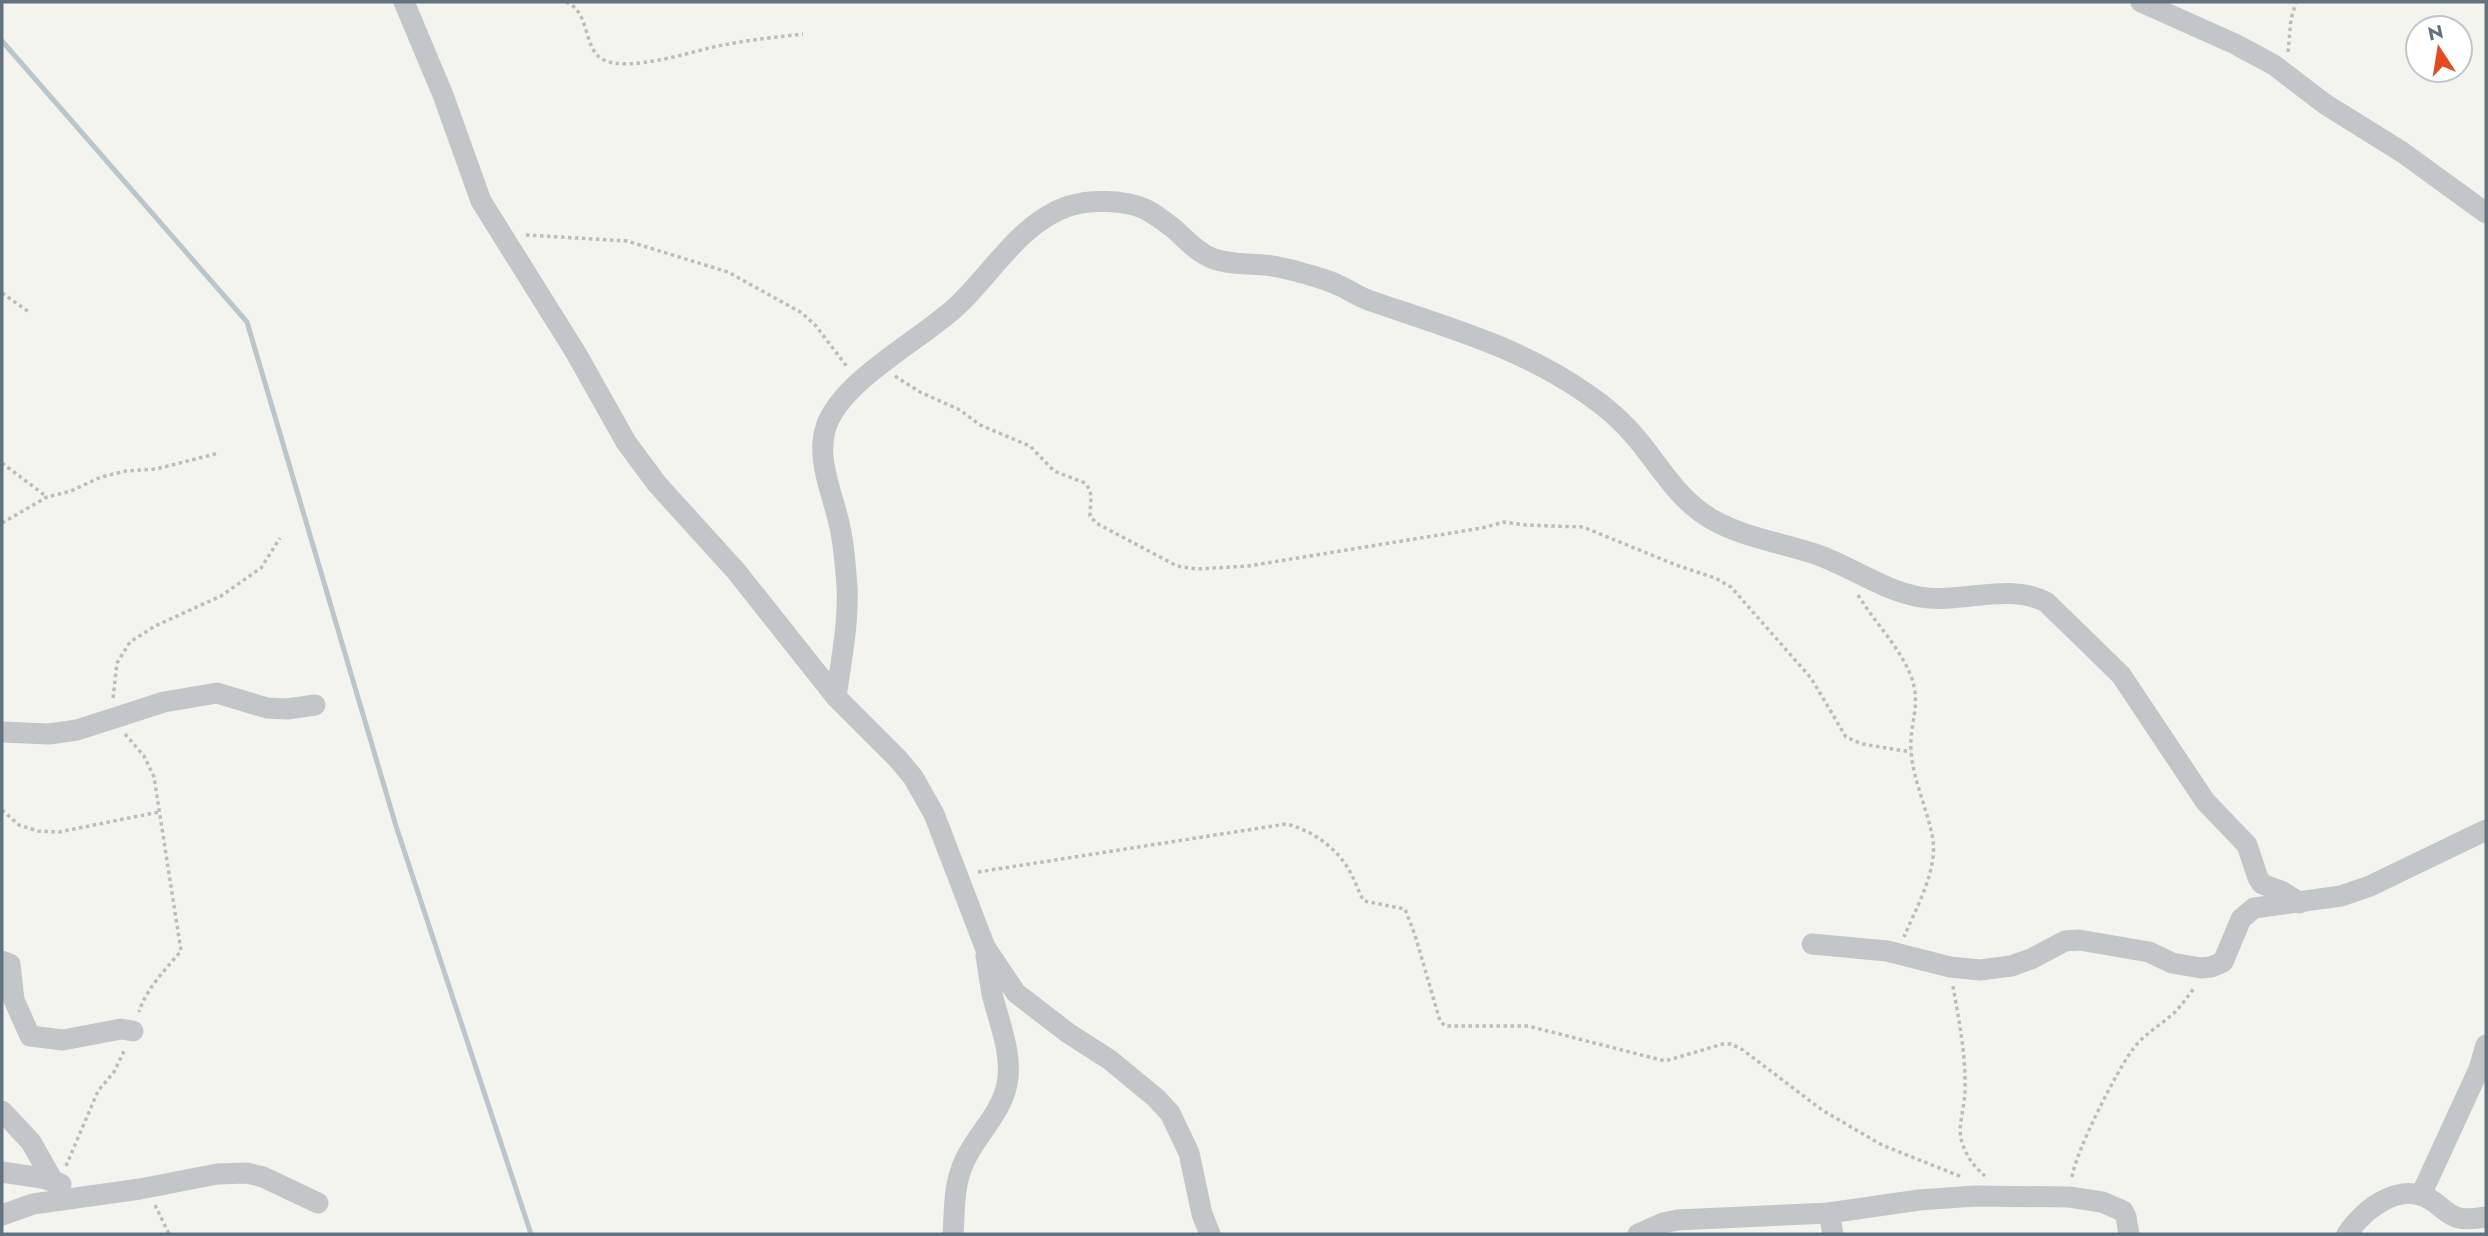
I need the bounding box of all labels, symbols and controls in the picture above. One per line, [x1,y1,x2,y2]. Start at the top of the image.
north arrow [2404,14,2474,84]
text: N [2425,18,2446,48]

